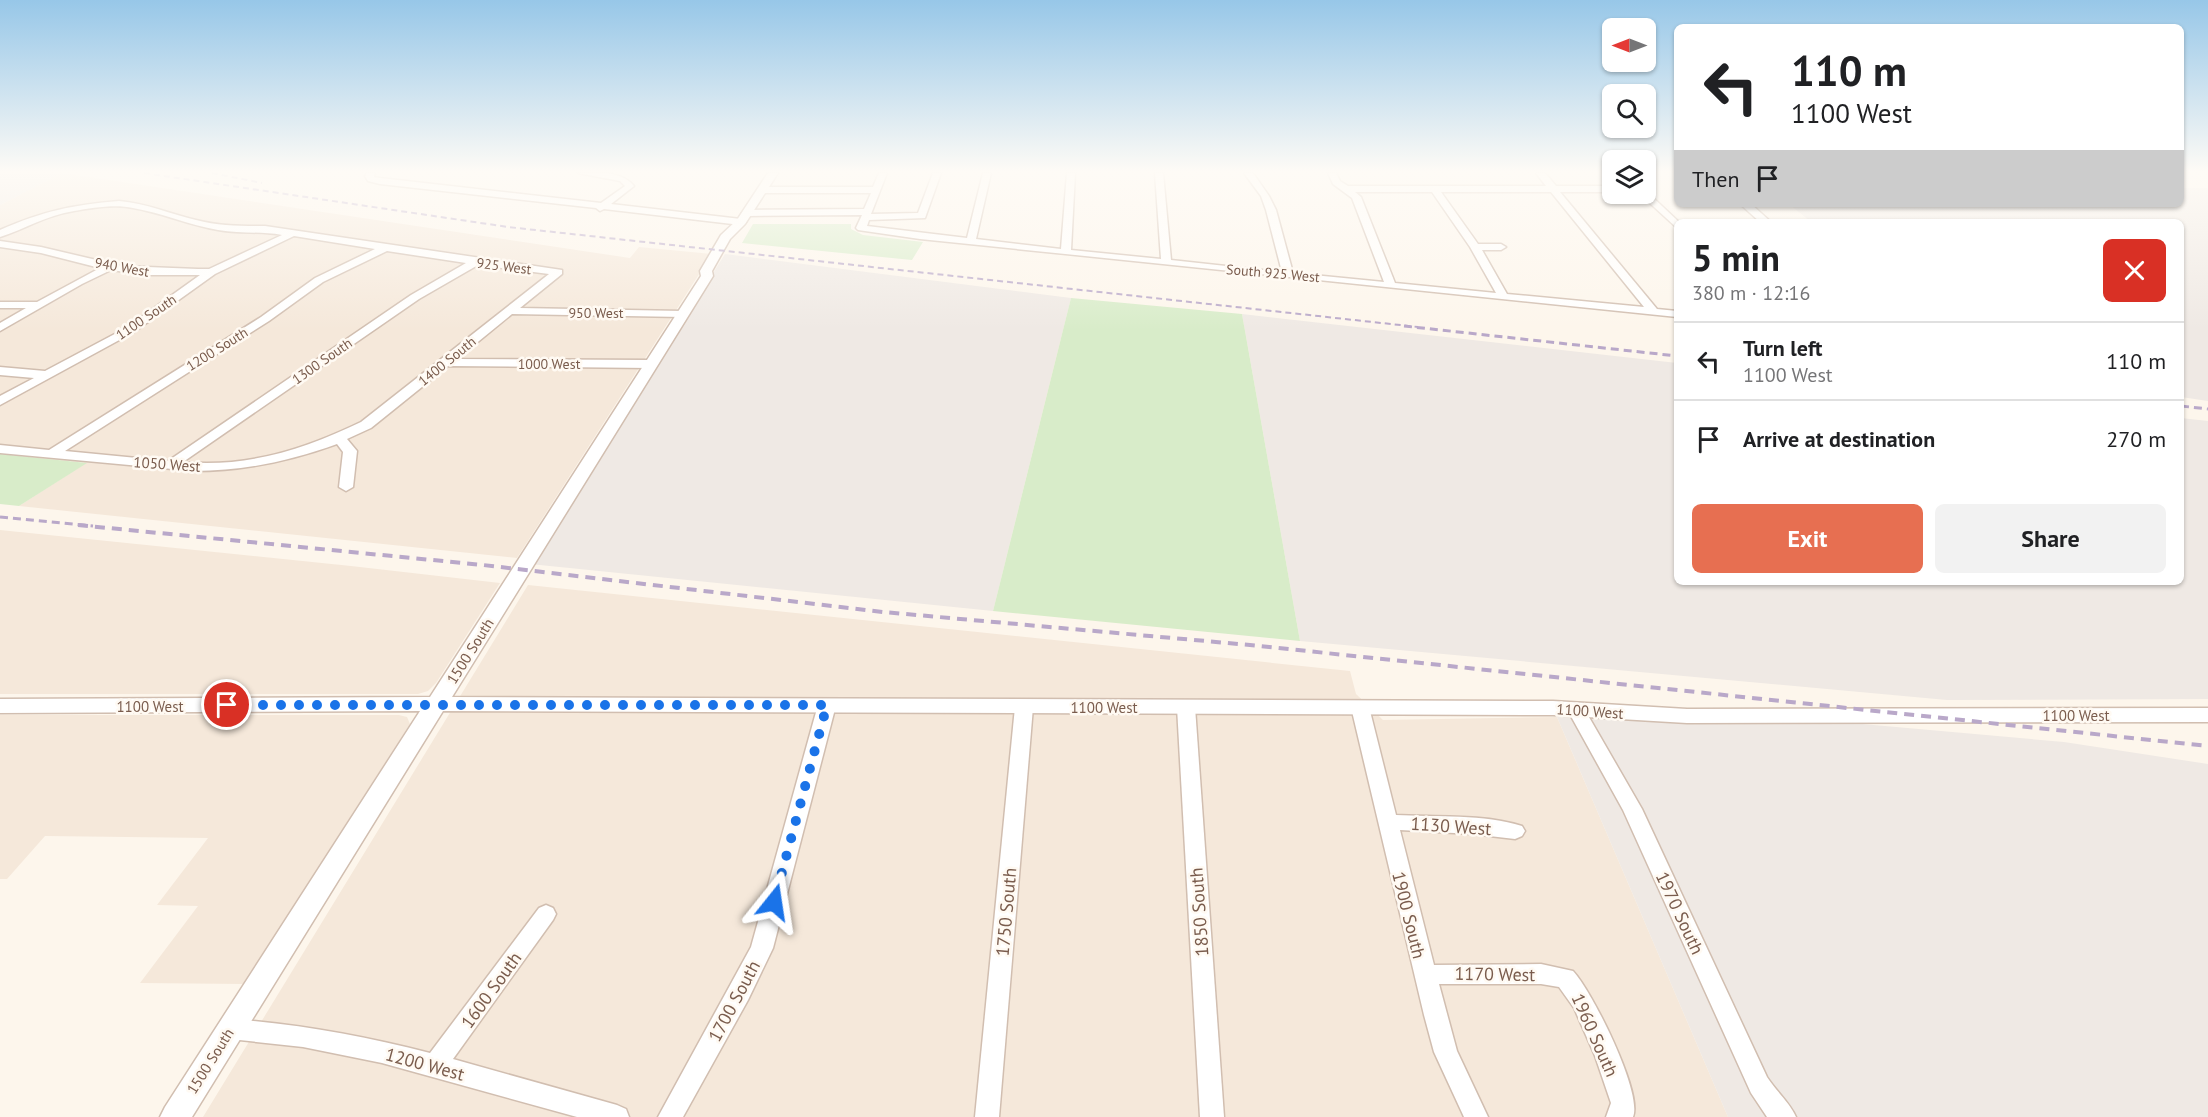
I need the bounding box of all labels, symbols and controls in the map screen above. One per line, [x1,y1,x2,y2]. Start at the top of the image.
north arrow [1602,18,1656,72]
map controls [1602,18,1656,204]
text: 110 m [1791,43,1907,98]
icon: left [1692,48,1770,126]
button: search [1602,84,1656,138]
text: 1100 West [1791,96,1912,130]
button: layers [1602,150,1656,204]
icon: arrive [1751,162,1784,195]
text: Then [1692,165,1739,193]
text: 5 min [1692,234,1780,281]
button: close [2103,239,2166,302]
street label: 940 West [93,253,151,281]
street label: 925 West [476,254,533,278]
street label: South 925 West [1226,260,1321,286]
text: 380 m · 12:16 [1692,280,1810,306]
street label: 1100 South [112,290,180,344]
street label: 950 West [568,304,624,322]
street label: 1200 South [183,323,251,375]
street label: 1400 South [414,332,480,390]
street label: 1300 South [289,334,355,388]
text: Turn left [1743,334,1823,362]
icon: left [1692,345,1725,378]
text: 110 m [2106,347,2166,375]
street label: 1000 West [518,355,581,373]
text: 1100 West [1743,362,1833,388]
icon: arrive [1692,423,1725,456]
text: Arrive at destination [1743,425,1935,453]
text: 270 m [2106,425,2166,453]
street label: 1050 West [133,452,201,476]
button: Exit [1692,504,1923,573]
button: Share [1935,504,2166,573]
street label: 1500 South [442,615,498,687]
pin [201,679,252,730]
icon: arrive [210,688,243,721]
street label: 1100 West [116,697,184,716]
street label: 1100 West [1070,698,1138,717]
street label: 1100 West [1556,699,1624,723]
street label: 1100 West [2042,706,2110,725]
street label: 1130 West [1410,812,1492,840]
street label: 1750 South [991,867,1021,957]
street label: 1850 South [1184,867,1214,957]
street label: 1970 South [1651,868,1709,958]
street label: 1900 South [1387,869,1431,961]
position arrow [742,870,806,934]
street label: 1600 South [456,947,526,1033]
street label: 1700 South [703,956,765,1046]
street label: 1170 West [1454,962,1536,986]
street label: 1960 South [1566,990,1624,1080]
street label: 1500 South [182,1025,238,1097]
street label: 1200 West [383,1042,467,1086]

